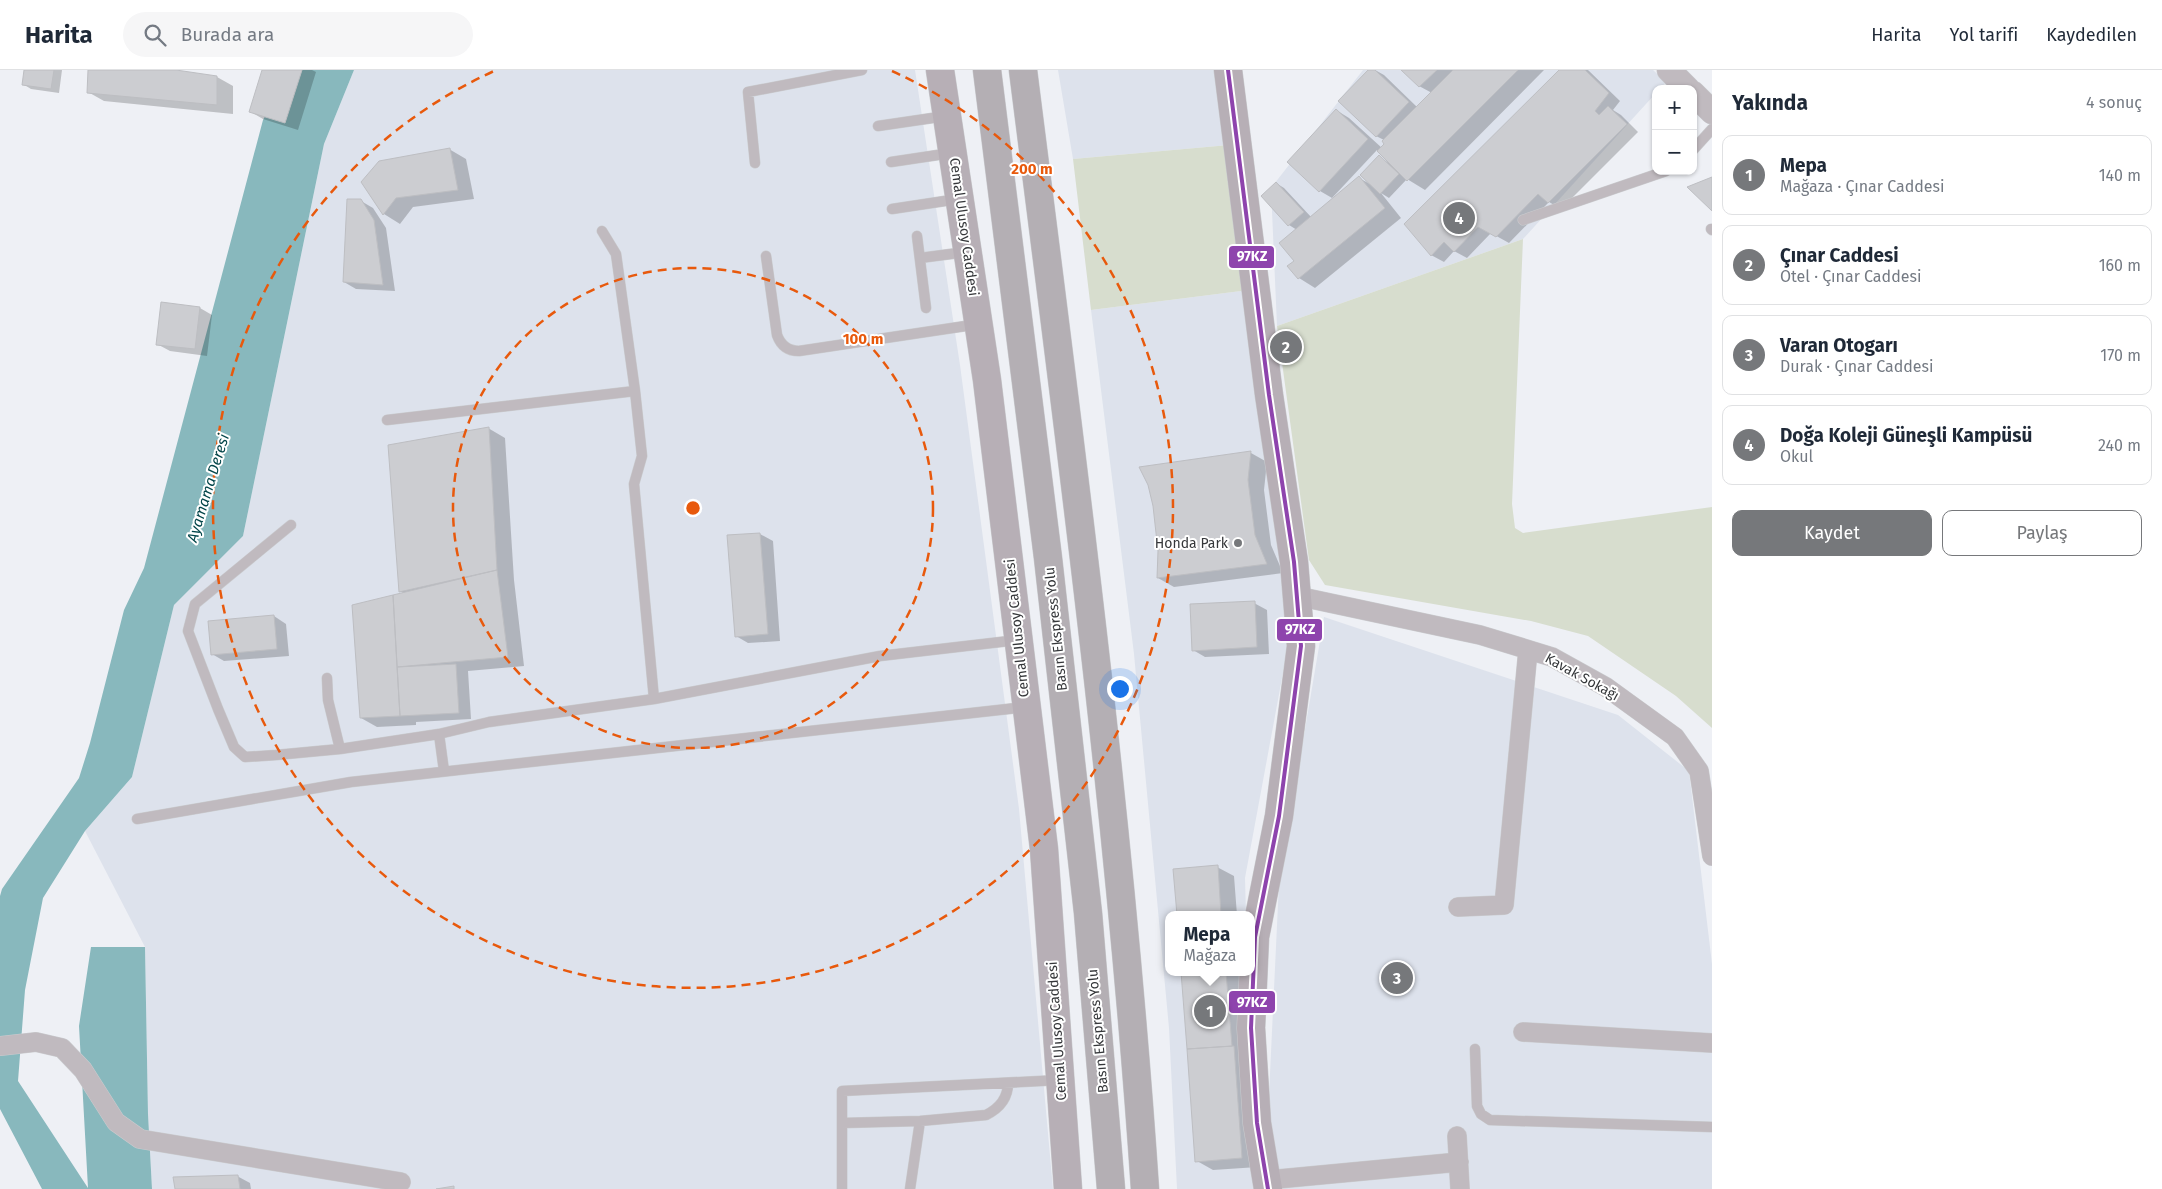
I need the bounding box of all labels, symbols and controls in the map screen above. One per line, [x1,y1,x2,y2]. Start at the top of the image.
search box [123,12,473,57]
text: Harita [25,21,93,49]
icon: search [141,21,169,49]
text: Burada ara [181,23,274,46]
text: Harita [1871,24,1922,46]
text: Yol tarifi [1950,24,2018,46]
text: Kaydedilen [2046,24,2137,46]
map controls [1652,85,1697,175]
button: + [1652,85,1697,130]
text: Yakında [1732,90,1808,116]
text: 4 sonuç [2086,93,2142,112]
button: − [1652,130,1697,175]
text: Mepa [1780,154,1827,177]
street label: Cemal Ulusoy Caddesi [946,157,982,297]
text: 200 m [1011,160,1053,178]
text: 1 [1745,166,1753,185]
text: 140 m [2099,166,2141,185]
text: Mağaza · Çınar Caddesi [1780,177,1945,196]
pin: 4 [1443,199,1475,237]
text: Çınar Caddesi [1780,244,1899,267]
line badge: 97KZ [1228,245,1275,269]
text: 97KZ [1237,248,1268,265]
text: 2 [1745,256,1753,275]
text: 160 m [2099,256,2141,275]
text: Otel · Çınar Caddesi [1780,267,1921,286]
pin: 2 [1270,328,1302,366]
text: 100 m [843,330,883,348]
text: Varan Otogarı [1780,334,1898,357]
text: 3 [1745,346,1753,365]
text: 170 m [2100,346,2141,365]
text: Durak · Çınar Caddesi [1780,357,1934,376]
text: Doğa Koleji Güneşli Kampüsü [1780,424,2032,447]
water label: Ayamama Deresi [183,432,233,545]
text: 4 [1744,436,1754,455]
text: 240 m [2098,436,2141,455]
text: Okul [1780,447,1813,466]
centre of rings [684,499,702,517]
button: Kaydet [1732,510,1932,556]
button: Paylaş [1942,510,2142,556]
place label: Honda Park [1155,535,1229,552]
marker: Honda Park [1232,537,1244,549]
street label: Cemal Ulusoy Caddesi [1001,558,1033,698]
street label: Basın Ekspress Yolu [1041,566,1071,692]
line badge: 97KZ [1276,618,1323,642]
text: 97KZ [1285,621,1316,638]
street label: Kavak Sokağı [1542,650,1622,704]
your location [1107,676,1133,702]
popup [1165,911,1255,976]
text: Mepa [1183,923,1230,946]
text: Mağaza [1183,946,1237,965]
pin: 3 [1381,959,1413,997]
street label: Cemal Ulusoy Caddesi [1044,961,1070,1101]
street label: Basın Ekspress Yolu [1084,968,1112,1094]
line badge: 97KZ [1228,990,1276,1014]
pin: 1 [1194,992,1226,1030]
text: 97KZ [1237,994,1268,1011]

